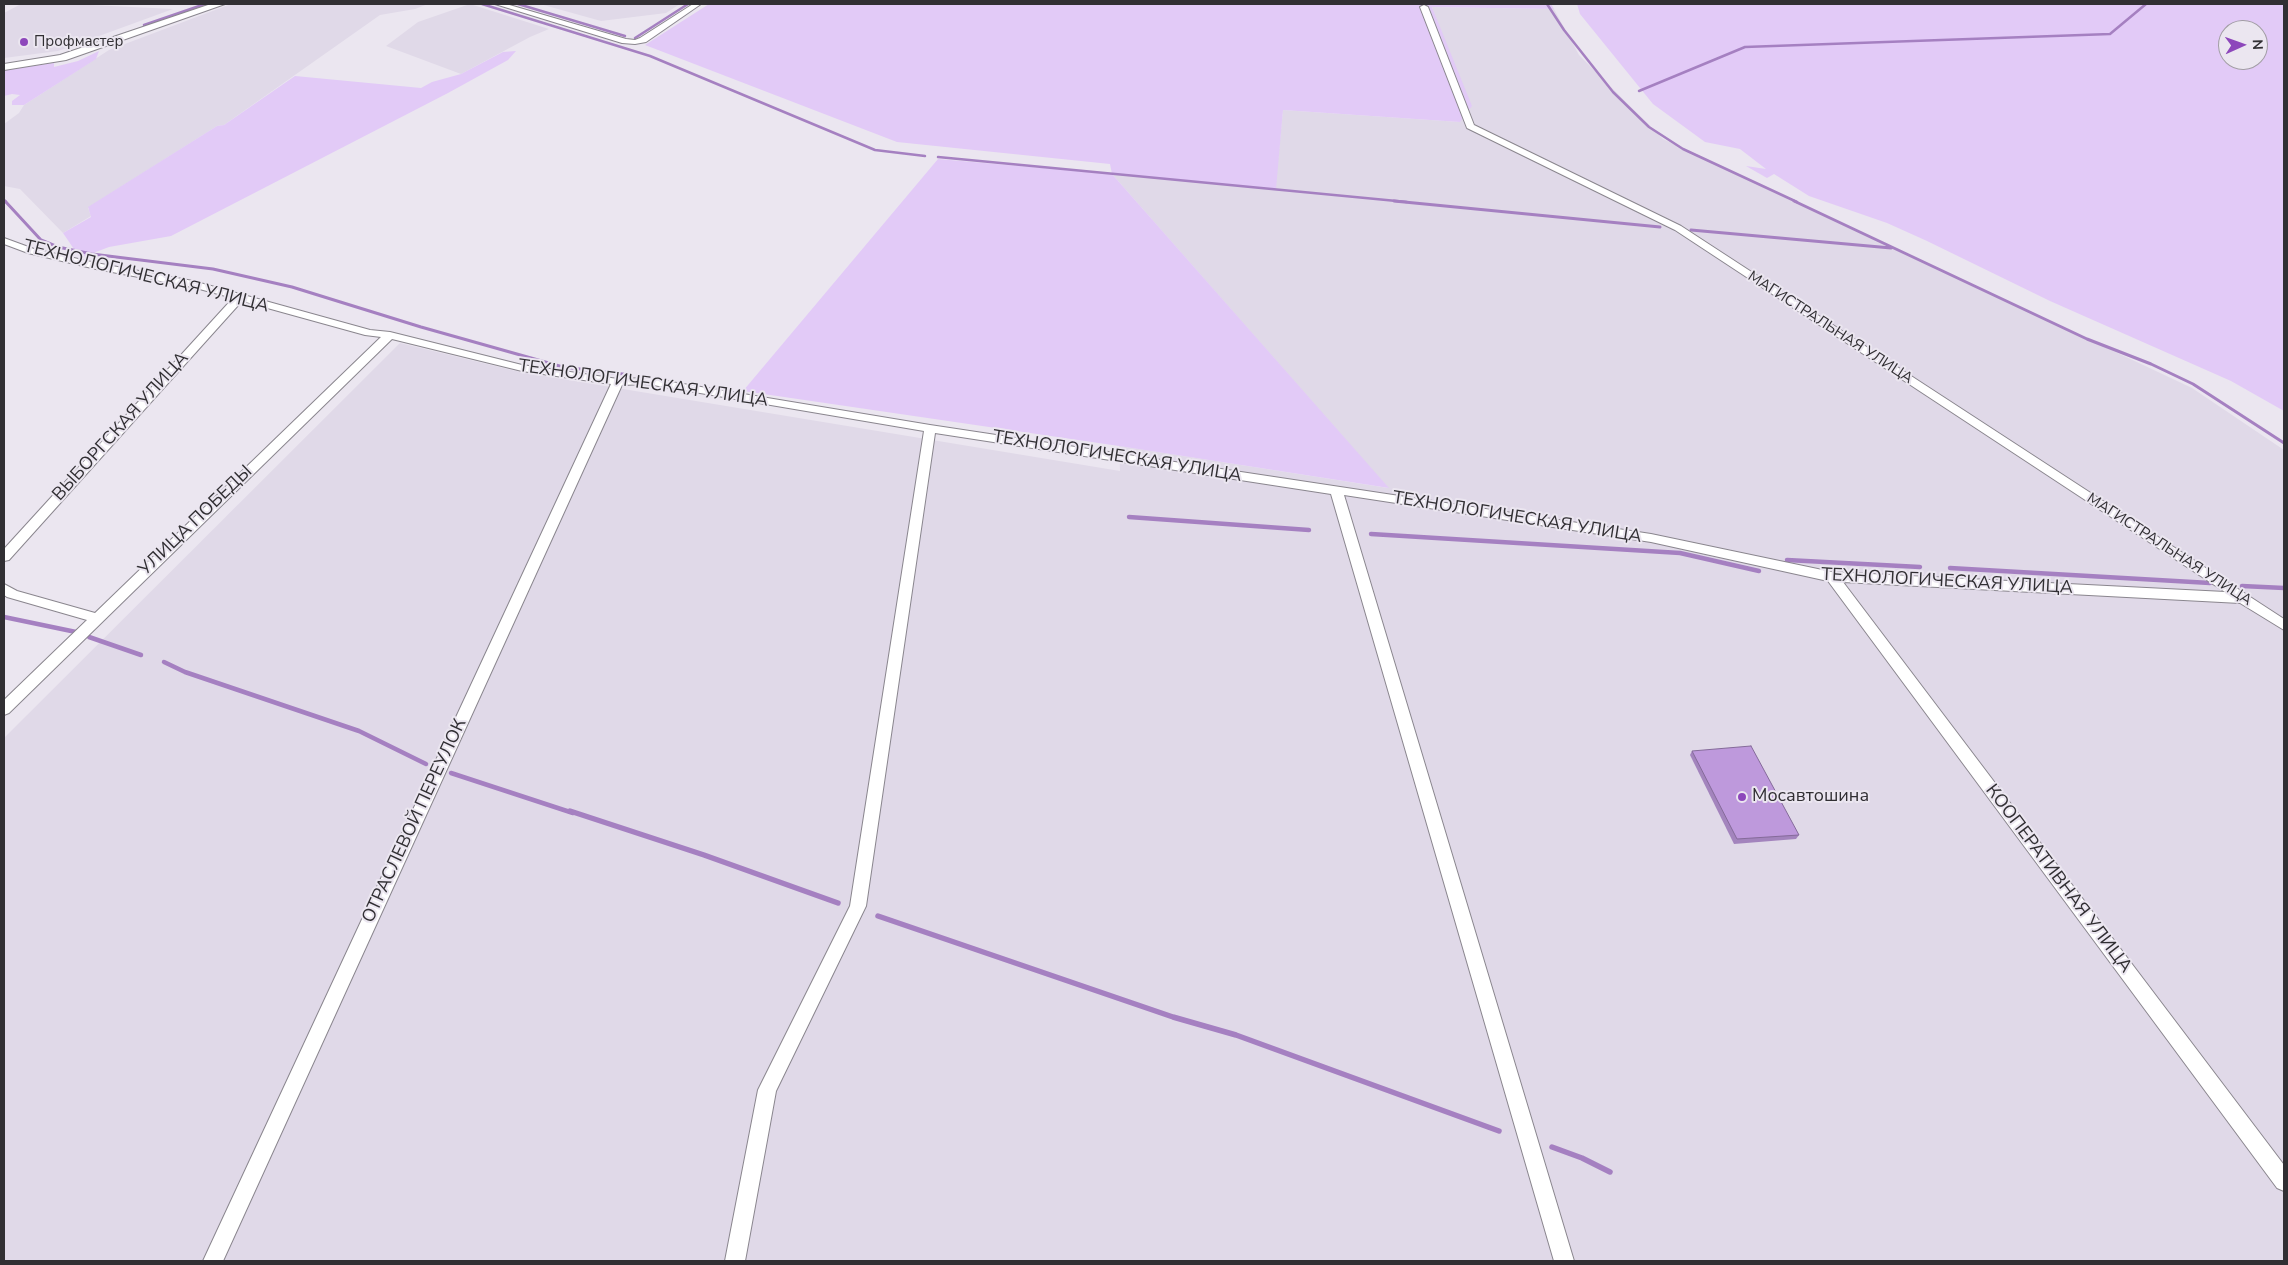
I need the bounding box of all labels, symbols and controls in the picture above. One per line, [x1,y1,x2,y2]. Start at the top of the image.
north arrow [2218,20,2268,70]
place label: Профмастер [34,33,123,51]
marker: Профмастер [18,36,30,48]
text: N [2248,39,2267,50]
street label: ТЕХНОЛОГИЧЕСКАЯ УЛИЦА [21,236,271,318]
street label: МАГИСТРАЛЬНАЯ УЛИЦА [1744,268,1916,388]
street label: ВЫБОРГСКАЯ УЛИЦА [48,348,194,506]
street label: ТЕХНОЛОГИЧЕСКАЯ УЛИЦА [517,356,769,412]
street label: ТЕХНОЛОГИЧЕСКАЯ УЛИЦА [991,427,1243,487]
street label: УЛИЦА ПОБЕДЫ [135,461,257,581]
street label: ТЕХНОЛОГИЧЕСКАЯ УЛИЦА [1391,488,1643,548]
street label: МАГИСТРАЛЬНАЯ УЛИЦА [2083,490,2255,610]
street label: ТЕХНОЛОГИЧЕСКАЯ УЛИЦА [1821,565,2073,599]
street label: ОТРАСЛЕВОЙ ПЕРЕУЛОК [358,716,472,926]
street label: КООПЕРАТИВНАЯ УЛИЦА [1980,781,2136,977]
place label: Мосавтошина [1752,786,1869,808]
marker: Мосавтошина [1736,791,1748,803]

